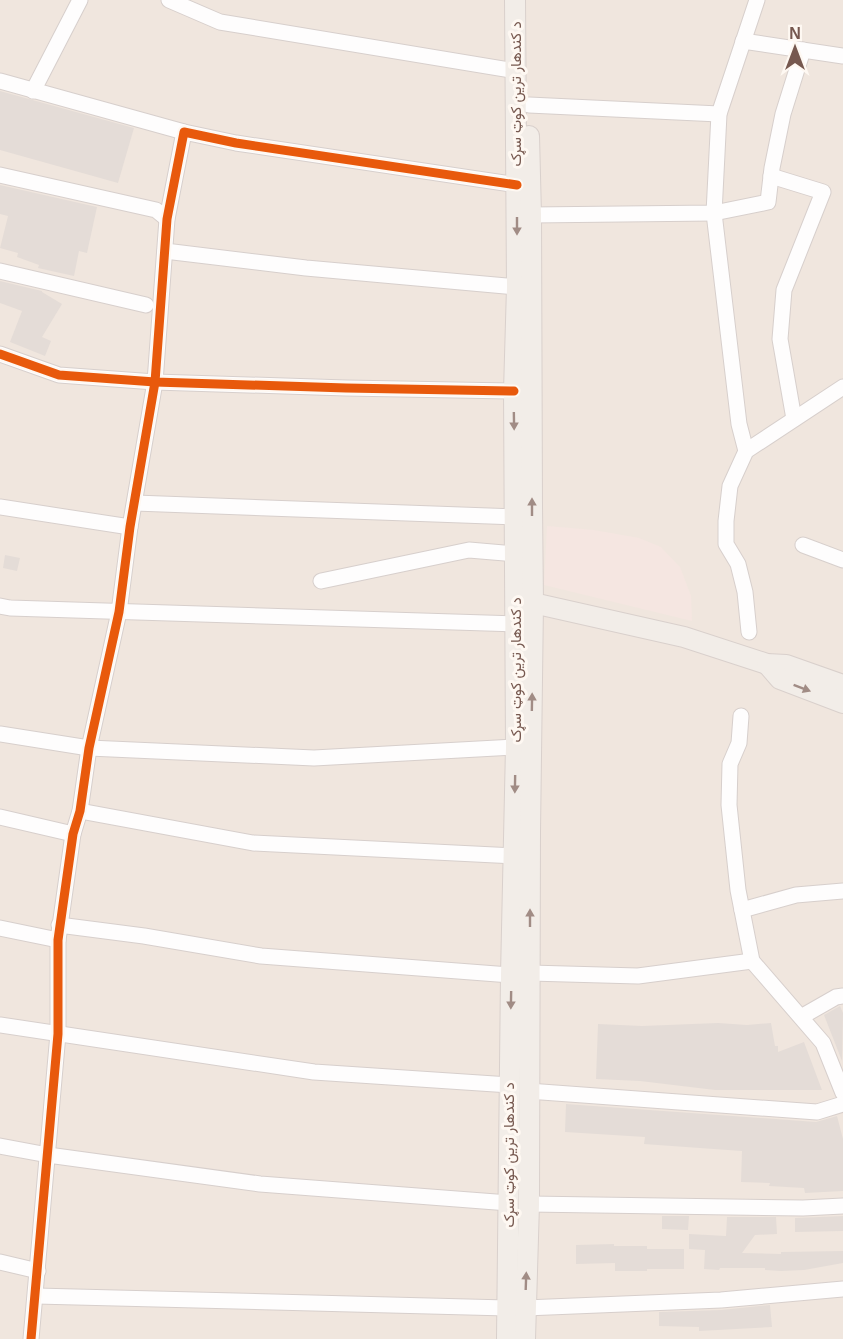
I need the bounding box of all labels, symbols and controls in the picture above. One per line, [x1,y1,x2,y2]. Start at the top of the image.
north arrow [765,18,825,78]
street label: د کندهار ترين کوټ سړک [507,21,526,167]
text: N [789,25,801,42]
one-way arrow [512,217,522,236]
one-way arrow [509,412,519,431]
one-way arrow [527,497,537,516]
street label: د کندهار ترين کوټ سړک [507,597,526,743]
one-way arrow [793,683,811,693]
one-way arrow [527,692,537,711]
one-way arrow [510,775,520,794]
one-way arrow [525,908,535,927]
one-way arrow [506,991,516,1010]
street label: د کندهار ترين کوټ سړک [500,1082,519,1228]
one-way arrow [522,1271,531,1290]

